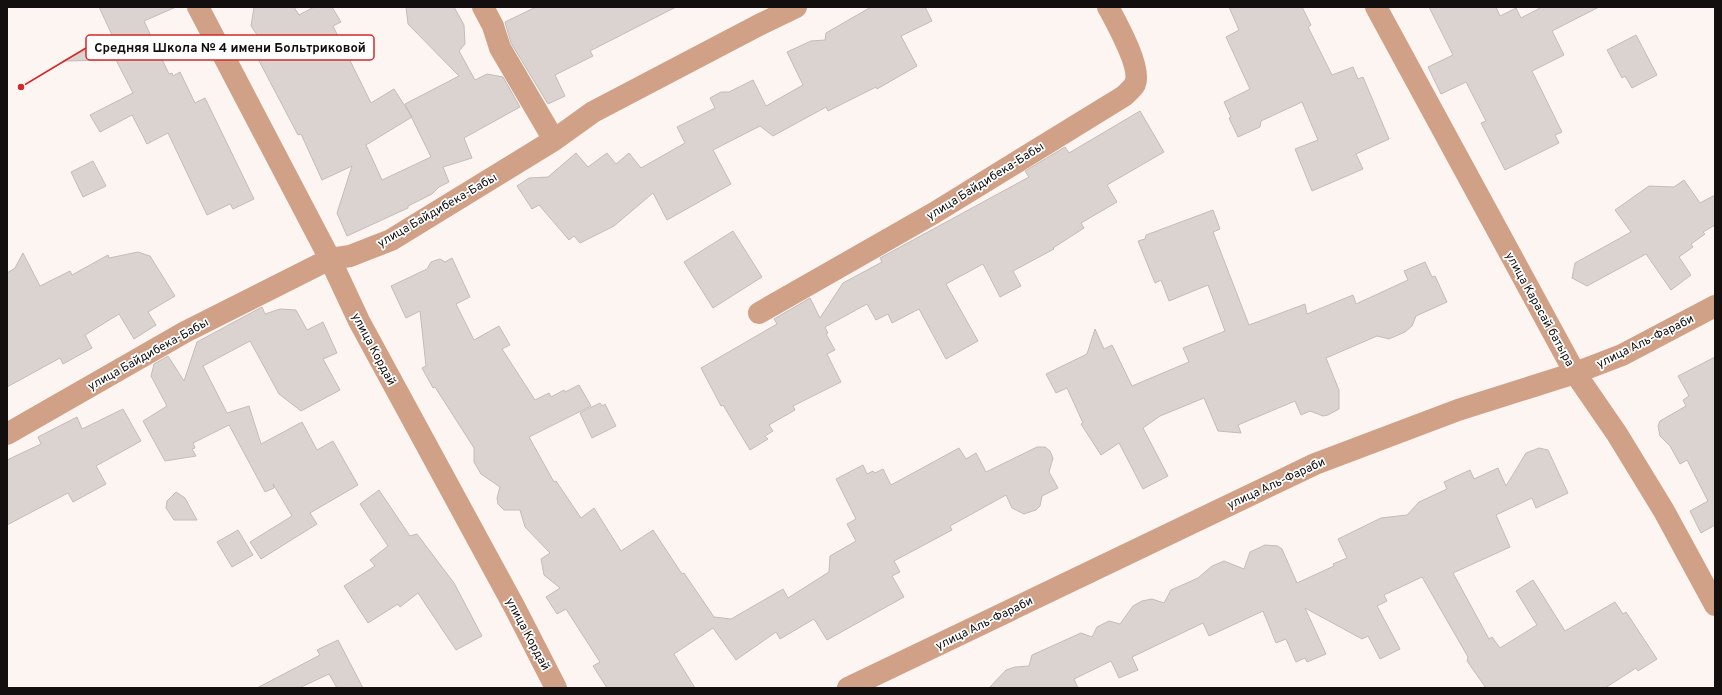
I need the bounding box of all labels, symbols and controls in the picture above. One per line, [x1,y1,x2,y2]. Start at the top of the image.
callout: Средняя Школа № 4 имени Больтриковой [86,35,374,60]
text: Средняя Школа № 4 имени Больтриковой [94,41,366,57]
street label: улица Байдибека-Бабы [924,139,1047,225]
street label: улица Байдибека-Бабы [375,170,500,252]
street label: улица Карасай батыра [1501,249,1577,370]
street label: улица Кордай [347,310,399,389]
street label: улица Аль-Фараби [1594,311,1697,372]
street label: улица Байдибека-Бабы [85,315,212,395]
street label: улица Аль-Фараби [1225,454,1328,514]
street label: улица Аль-Фараби [933,593,1036,654]
street label: улица Кордай [501,595,553,674]

